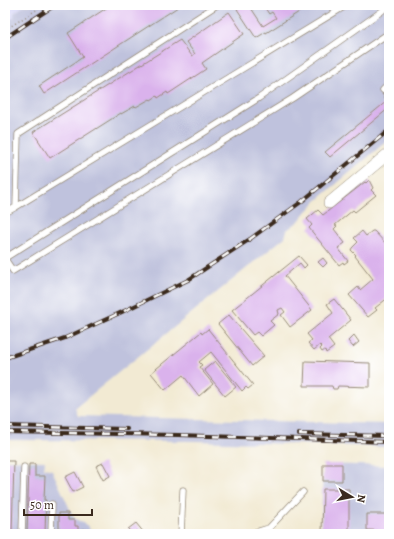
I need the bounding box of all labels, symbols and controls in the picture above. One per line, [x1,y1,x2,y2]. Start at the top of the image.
north arrow [332,477,372,517]
scale bar [24,491,92,517]
text: N [353,493,369,504]
text: 50 m [30,497,54,513]

